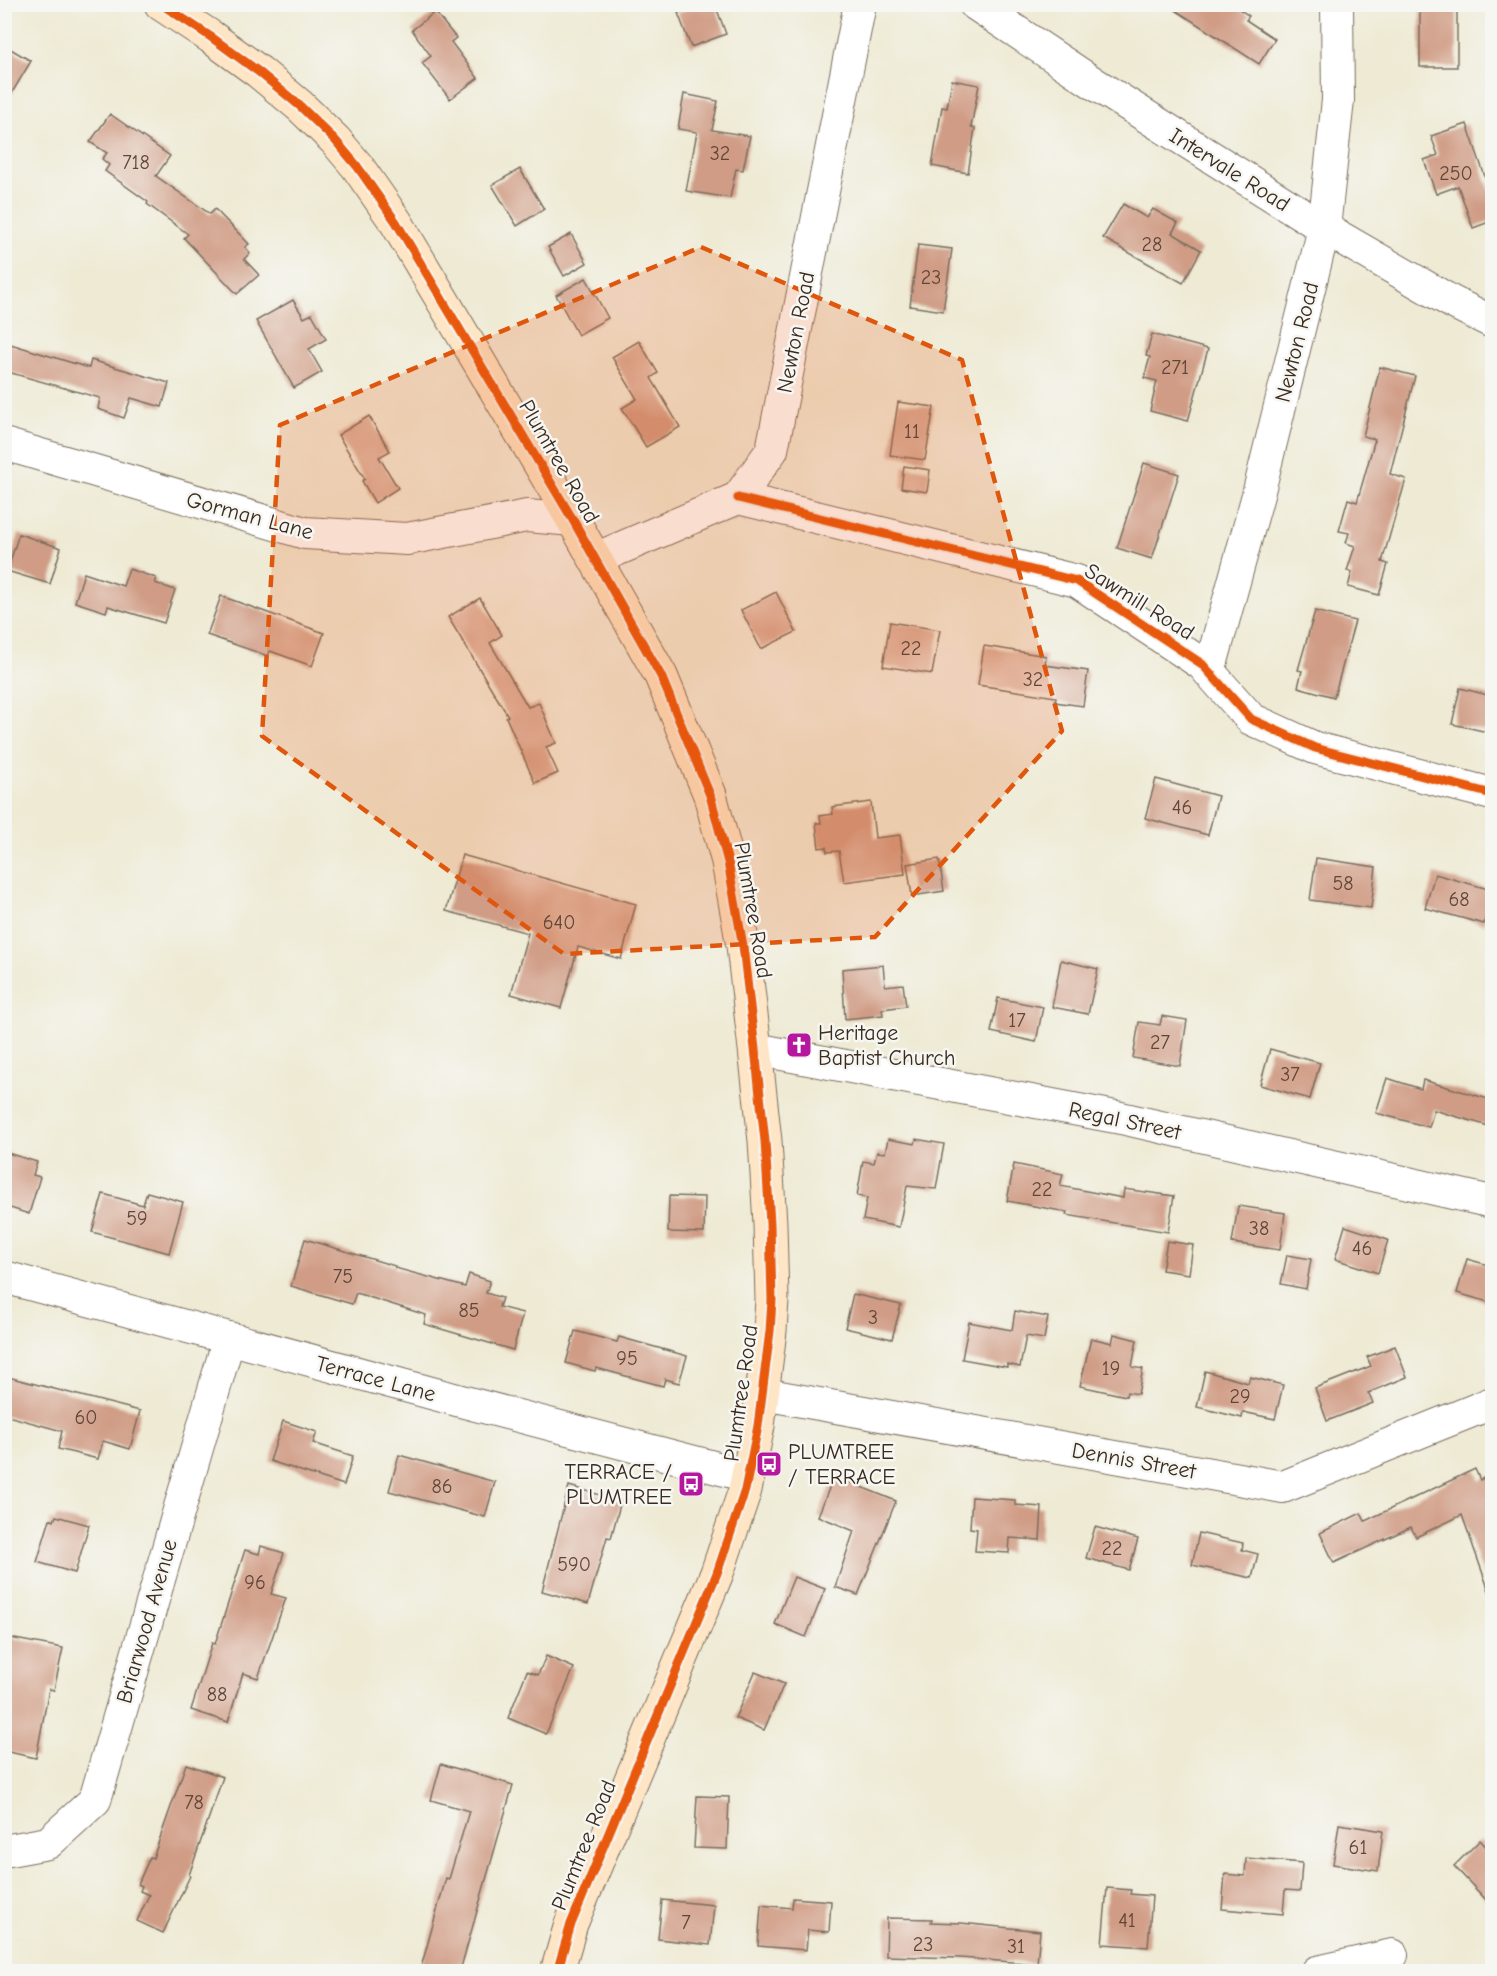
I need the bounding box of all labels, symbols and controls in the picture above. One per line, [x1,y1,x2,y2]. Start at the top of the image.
street label: Intervale Road [1164,123,1294,217]
house number: 32 [710,142,730,165]
house number: 718 [122,151,150,174]
house number: 250 [1439,162,1473,185]
house number: 28 [1142,233,1162,256]
house number: 23 [921,266,941,289]
street label: Newton Road [771,269,820,395]
street label: Newton Road [1269,279,1324,405]
house number: 271 [1161,356,1189,379]
street label: Plumtree Road [513,395,605,528]
house number: 11 [904,420,920,443]
street label: Gorman Lane [183,487,316,545]
street label: Sawmill Road [1080,558,1199,646]
house number: 22 [901,637,921,660]
house number: 32 [1023,668,1043,691]
house number: 46 [1172,796,1192,819]
street label: Plumtree Road [728,840,778,980]
house number: 58 [1332,872,1354,895]
house number: 68 [1448,888,1470,911]
house number: 640 [543,911,575,934]
house number: 17 [1008,1009,1026,1032]
place label: Heritage Baptist Church [818,1020,956,1071]
church icon: Heritage Baptist Church [784,1030,814,1060]
house number: 27 [1150,1031,1170,1054]
house number: 37 [1280,1063,1300,1086]
street label: Regal Street [1066,1096,1184,1146]
house number: 22 [1032,1178,1052,1201]
house number: 59 [126,1207,148,1230]
house number: 38 [1249,1217,1269,1240]
house number: 46 [1352,1237,1372,1260]
house number: 75 [333,1265,353,1288]
house number: 85 [458,1299,480,1322]
house number: 3 [868,1306,878,1329]
street label: Plumtree Road [719,1323,763,1463]
house number: 95 [616,1347,638,1370]
street label: Terrace Lane [313,1350,439,1407]
house number: 19 [1102,1357,1120,1380]
house number: 29 [1229,1385,1251,1408]
house number: 60 [74,1406,98,1429]
street label: Dennis Street [1070,1437,1199,1485]
place label: PLUMTREE / TERRACE [788,1439,895,1490]
bus stop icon: PLUMTREE / TERRACE [754,1449,784,1479]
place label: TERRACE / PLUMTREE [565,1459,672,1510]
bus stop icon: TERRACE / PLUMTREE [676,1469,706,1499]
house number: 86 [431,1475,453,1498]
street label: Briarwood Avenue [111,1536,183,1706]
house number: 22 [1102,1537,1122,1560]
house number: 590 [557,1553,591,1576]
house number: 96 [244,1571,266,1594]
house number: 88 [207,1683,227,1706]
street label: Plumtree Road [546,1776,622,1914]
house number: 78 [184,1791,204,1814]
house number: 61 [1349,1836,1367,1859]
house number: 41 [1118,1909,1136,1932]
house number: 7 [681,1911,691,1934]
house number: 23 [913,1933,933,1956]
house number: 31 [1007,1935,1025,1958]

